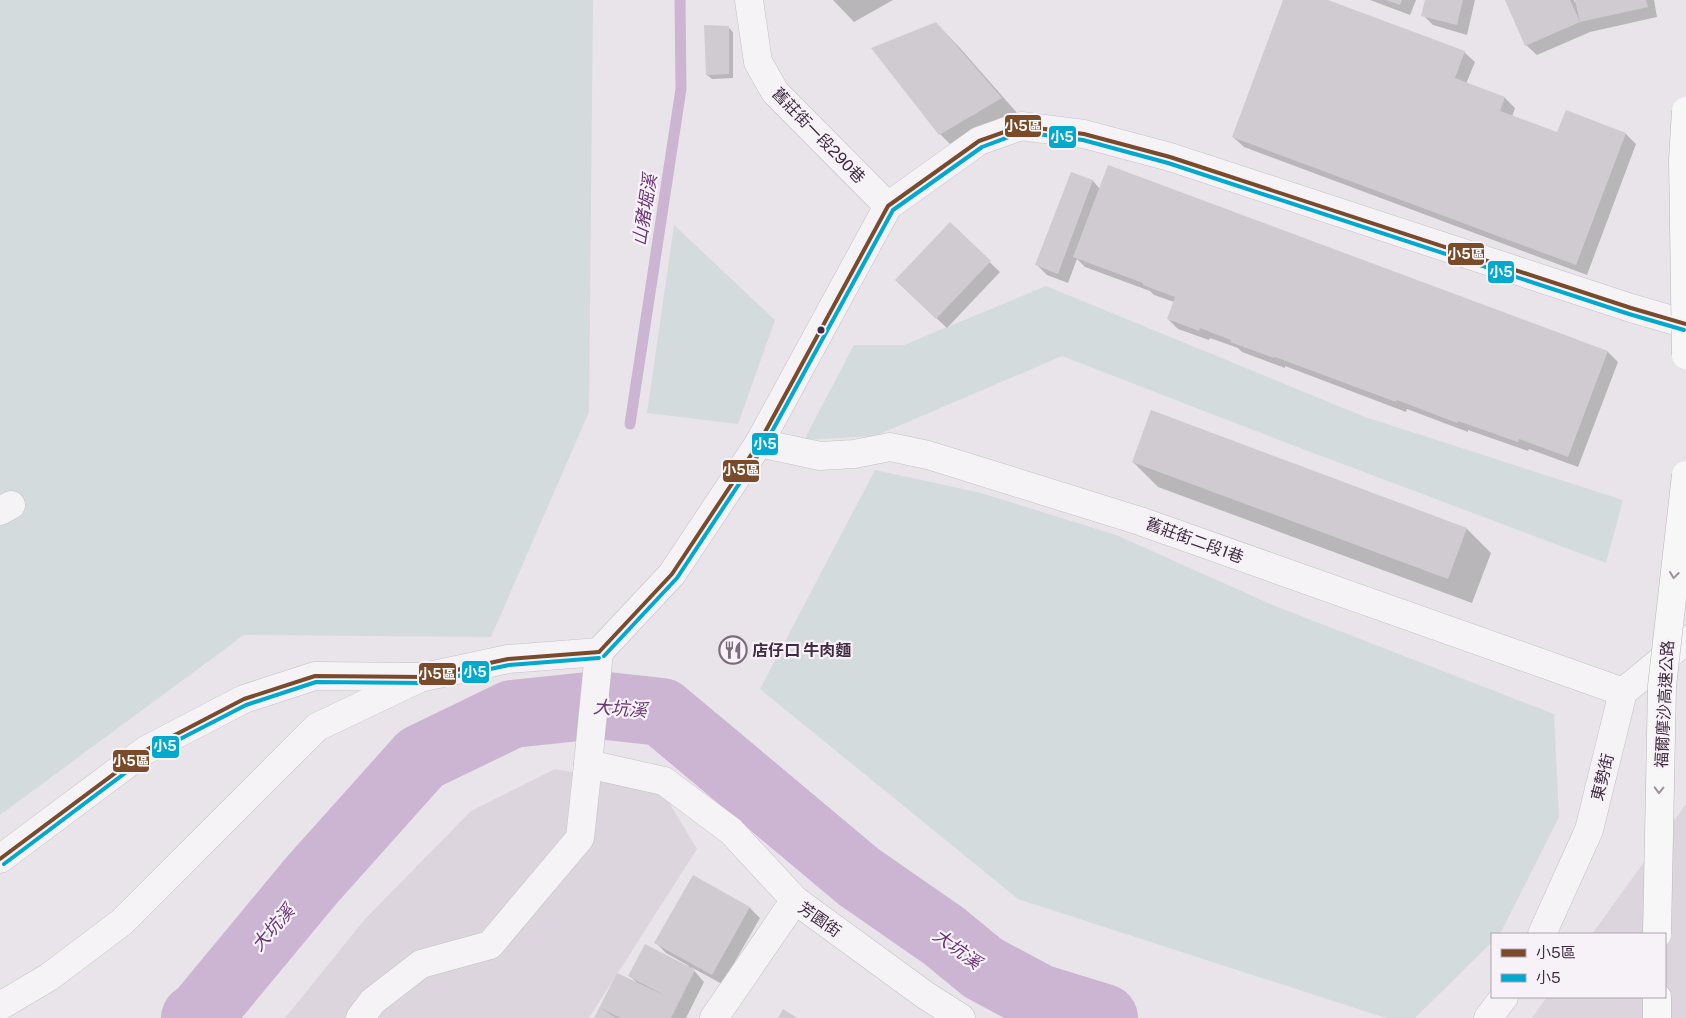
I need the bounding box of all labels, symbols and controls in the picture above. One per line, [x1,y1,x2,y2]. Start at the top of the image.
street label: 舊莊街一段290巷 [768,84,869,187]
line badge: 小5區 [1004,114,1042,138]
text: 小5區 [1004,118,1042,134]
line badge: 小5 [1048,125,1077,149]
text: 小5 [1050,129,1074,145]
water label: 山豬堀溪 [629,170,661,247]
line badge: 小5區 [1447,242,1485,266]
text: 小5區 [1447,246,1485,262]
line badge: 小5 [1487,260,1515,284]
text: 小5 [1489,264,1513,280]
unlabelled marker [816,325,826,335]
line badge: 小5 [751,432,779,456]
text: 小5 [753,436,777,452]
line badge: 小5區 [722,459,760,483]
text: 小5區 [722,462,760,478]
street label: 舊莊街二段1巷 [1143,514,1246,567]
one-way arrow [1669,572,1680,580]
restaurant icon: 店仔口 牛肉麵 [718,635,748,665]
street label: 福爾摩沙高速公路 [1652,640,1677,768]
place label: 店仔口 牛肉麵 [752,641,852,660]
line badge: 小5 [461,660,490,684]
line badge: 小5區 [418,662,457,686]
text: 小5 [463,664,487,680]
text: 小5區 [418,666,456,682]
water label: 大坑溪 [592,696,651,721]
line badge: 小5 [151,735,180,759]
text: 小5 [153,738,177,754]
line badge: 小5區 [112,749,150,773]
street label: 東勢街 [1587,752,1618,803]
text: 小5區 [112,753,150,769]
one-way arrow [1654,786,1665,794]
water label: 大坑溪 [247,898,300,955]
street label: 芳園街 [795,898,845,941]
water label: 大坑溪 [929,924,988,975]
legend [1491,933,1666,998]
text: 小5區 [1536,944,1576,961]
text: 小5 [1536,969,1561,986]

